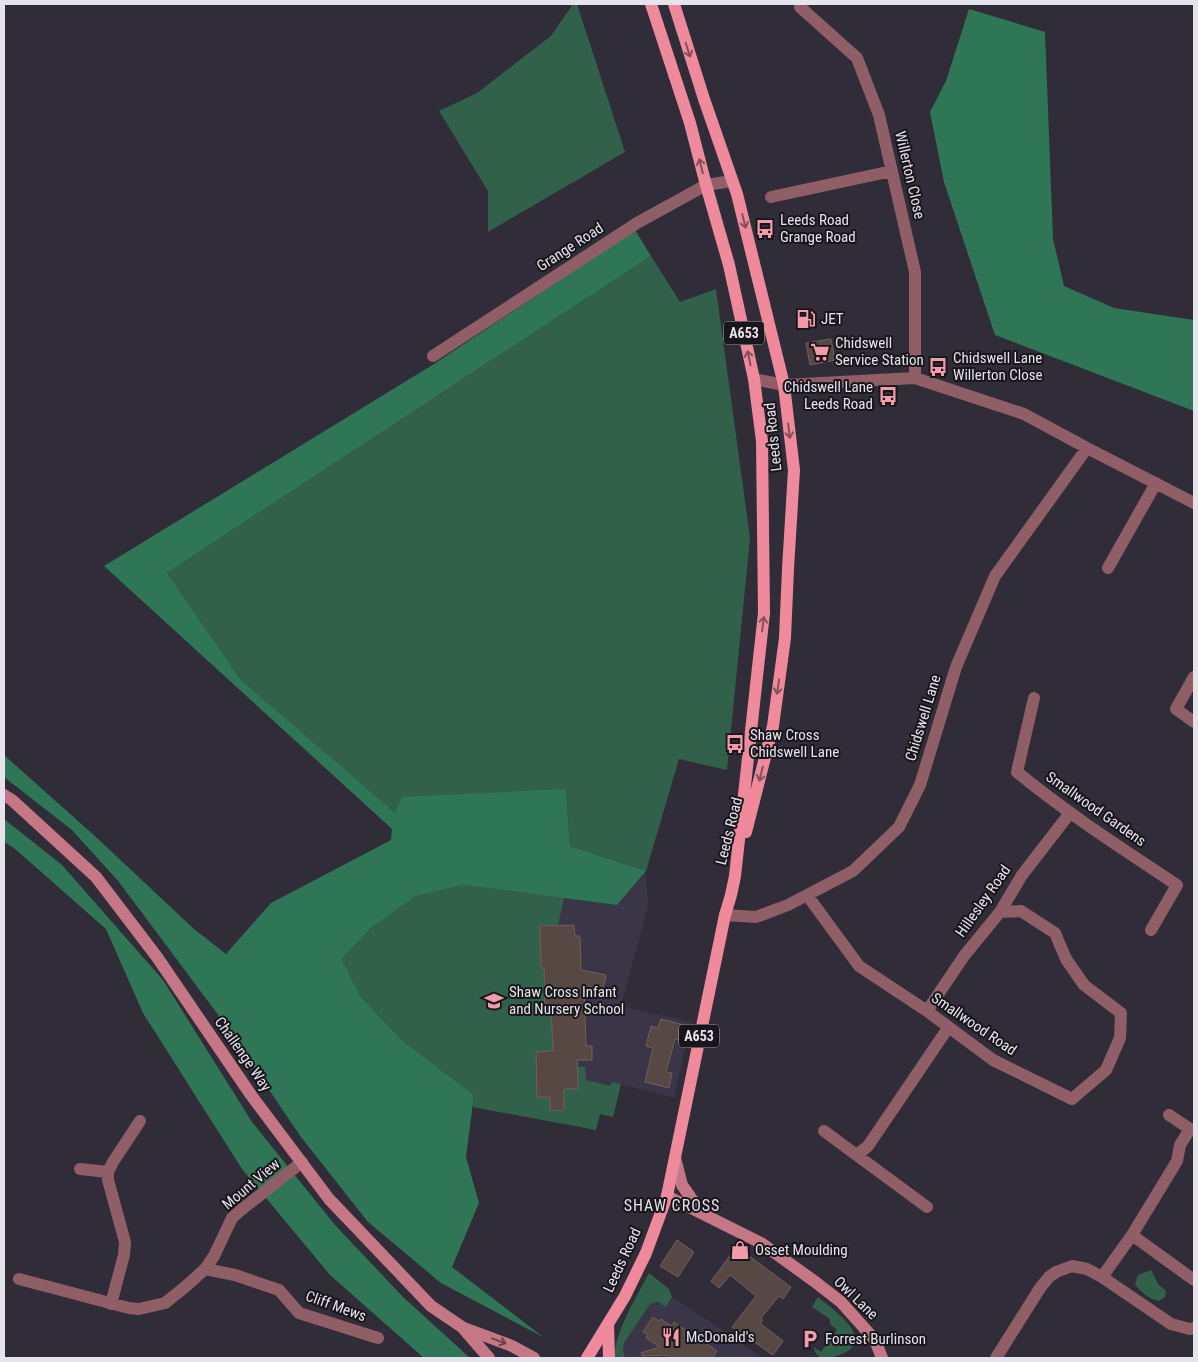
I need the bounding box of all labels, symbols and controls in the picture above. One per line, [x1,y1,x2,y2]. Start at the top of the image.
one-way arrow [684,42,694,58]
street label: Willerton Close [891,129,929,221]
one-way arrow [696,159,705,175]
place label: Leeds Road Grange Road [780,211,856,246]
one-way arrow [740,213,749,229]
bus stop icon: Leeds Road Grange Road [754,218,776,240]
street label: Grange Road [533,219,607,275]
fuel station icon: JET [795,308,817,330]
place label: JET [821,310,844,328]
road number: A653 [724,322,764,344]
place label: Chidswell Service Station [835,334,924,369]
supermarket icon: Chidswell Service Station [809,341,831,363]
place label: Chidswell Lane Willerton Close [953,349,1043,384]
one-way arrow [744,350,753,366]
bus stop icon: Chidswell Lane Willerton Close [927,356,949,378]
place label: Chidswell Lane Leeds Road [784,378,873,413]
bus stop icon: Chidswell Lane Leeds Road [877,385,899,407]
street label: Leeds Road [760,402,786,472]
one-way arrow [784,423,794,439]
one-way arrow [758,617,768,633]
street label: Chidswell Lane [901,673,945,763]
one-way arrow [773,679,783,695]
place label: Shaw Cross Chidswell Lane [750,726,839,761]
bus stop icon: Shaw Cross Chidswell Lane [724,733,746,755]
one-way arrow [756,765,765,781]
street label: Smallwood Gardens [1043,768,1150,850]
street label: Leeds Road [712,795,746,867]
street label: Hillesley Road [952,862,1014,940]
place label: Shaw Cross Infant and Nursery School [509,983,624,1018]
street label: Smallwood Road [928,989,1020,1059]
school or university icon: Shaw Cross Infant and Nursery School [483,990,505,1012]
street label: Challenge Way [211,1013,275,1095]
road number: A653 [679,1024,719,1048]
street label: Mount View [218,1154,284,1213]
district label: SHAW CROSS [624,1196,720,1215]
street label: Leeds Road [599,1225,645,1295]
shop icon: Osset Moulding [729,1239,751,1261]
place label: Osset Moulding [755,1241,848,1259]
street label: Owl Lane [830,1273,882,1323]
street label: Cliff Mews [303,1287,369,1325]
restaurant icon: McDonald's [660,1326,682,1348]
place label: McDonald's [686,1328,755,1346]
parking icon: Forrest Burlinson [799,1328,821,1350]
place label: Forrest Burlinson [825,1330,926,1348]
one-way arrow [490,1337,506,1346]

